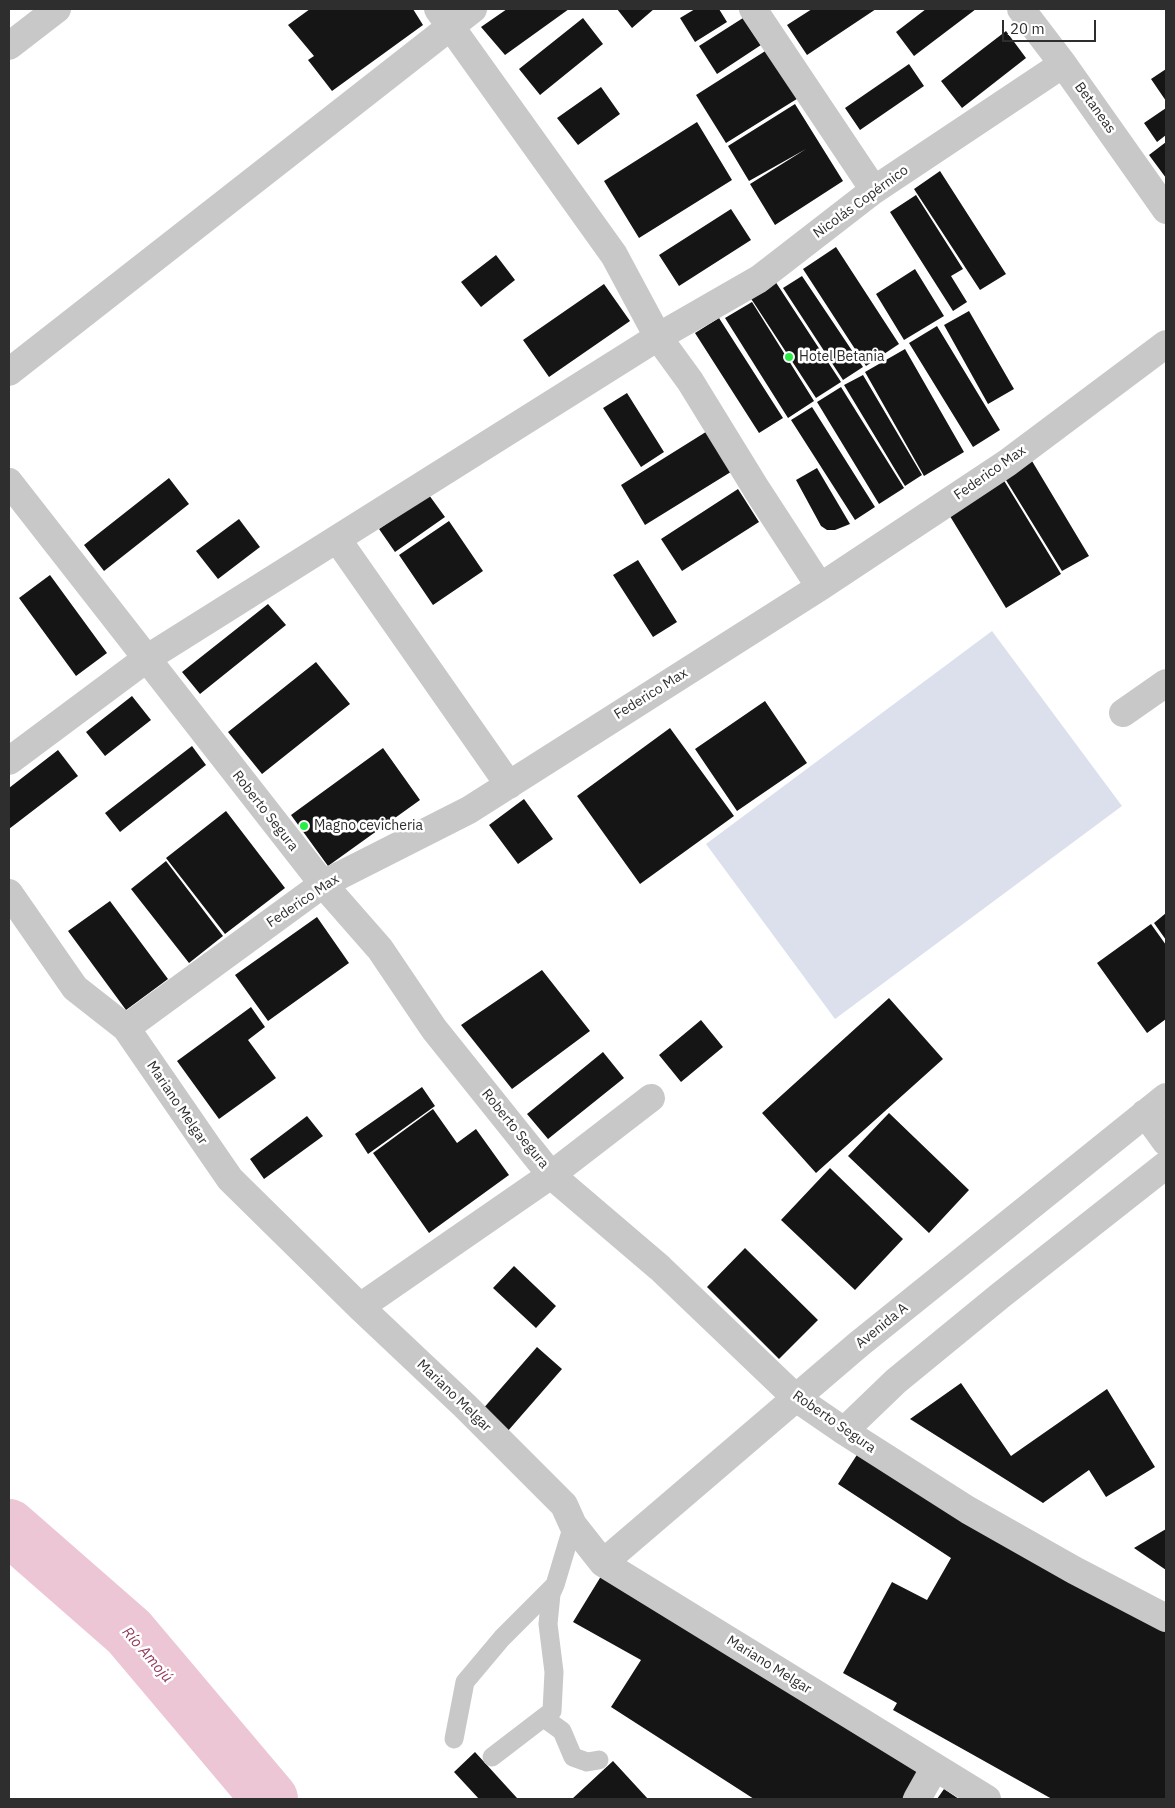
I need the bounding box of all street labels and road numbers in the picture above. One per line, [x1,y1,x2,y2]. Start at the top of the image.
street label: Betaneas [1071,79,1119,137]
street label: Nicolás Copérnico [810,162,912,242]
street label: Federico Max [951,442,1029,504]
street label: Federico Max [611,665,691,723]
street label: Roberto Segura [228,768,302,854]
street label: Federico Max [264,871,342,931]
street label: Mariano Melgar [143,1058,211,1148]
street label: Roberto Segura [478,1086,552,1172]
street label: Avenida A [852,1300,912,1352]
street label: Mariano Melgar [413,1356,495,1436]
street label: Roberto Segura [789,1387,879,1457]
street label: Mariano Melgar [723,1632,815,1698]

